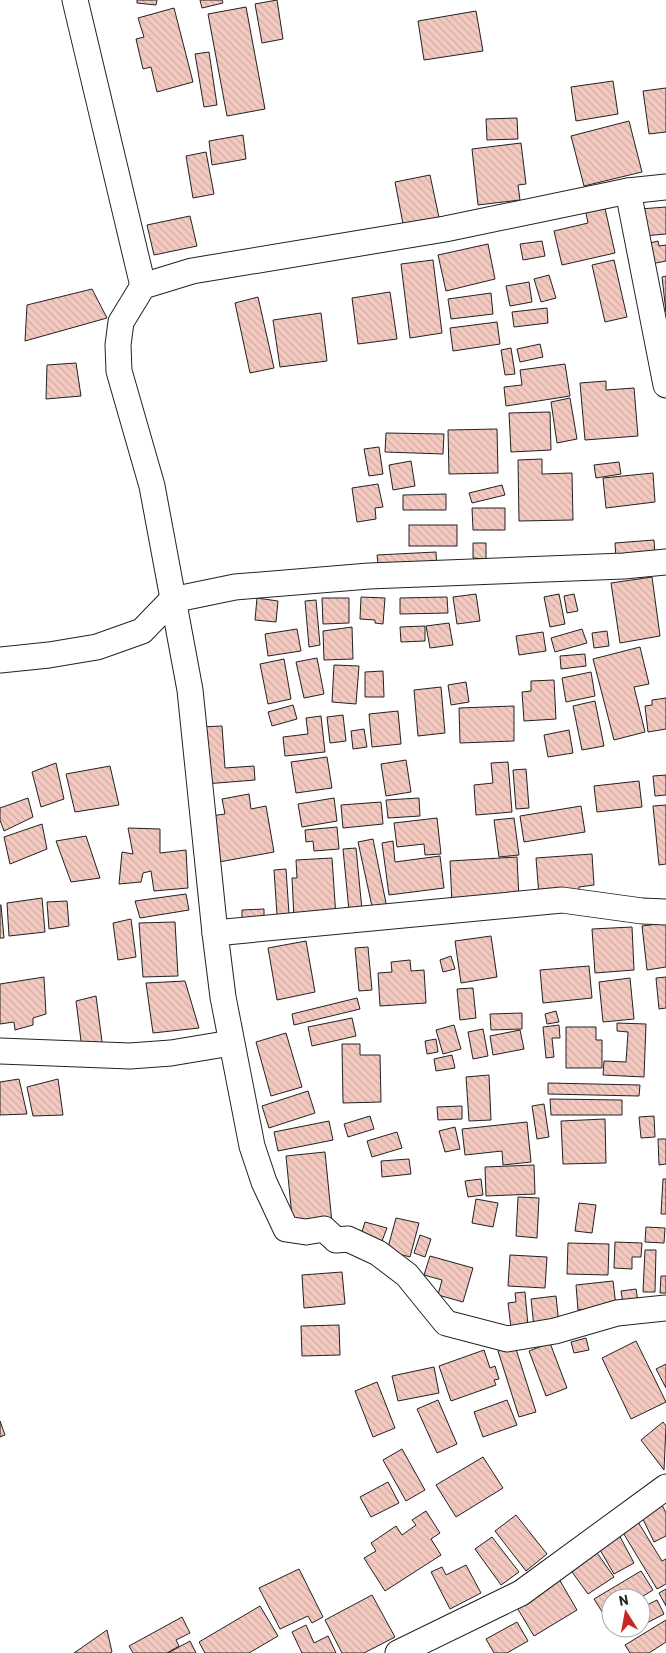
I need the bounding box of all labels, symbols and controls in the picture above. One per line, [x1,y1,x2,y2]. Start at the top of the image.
north arrow [601,1588,651,1638]
text: N [617,1591,630,1609]

